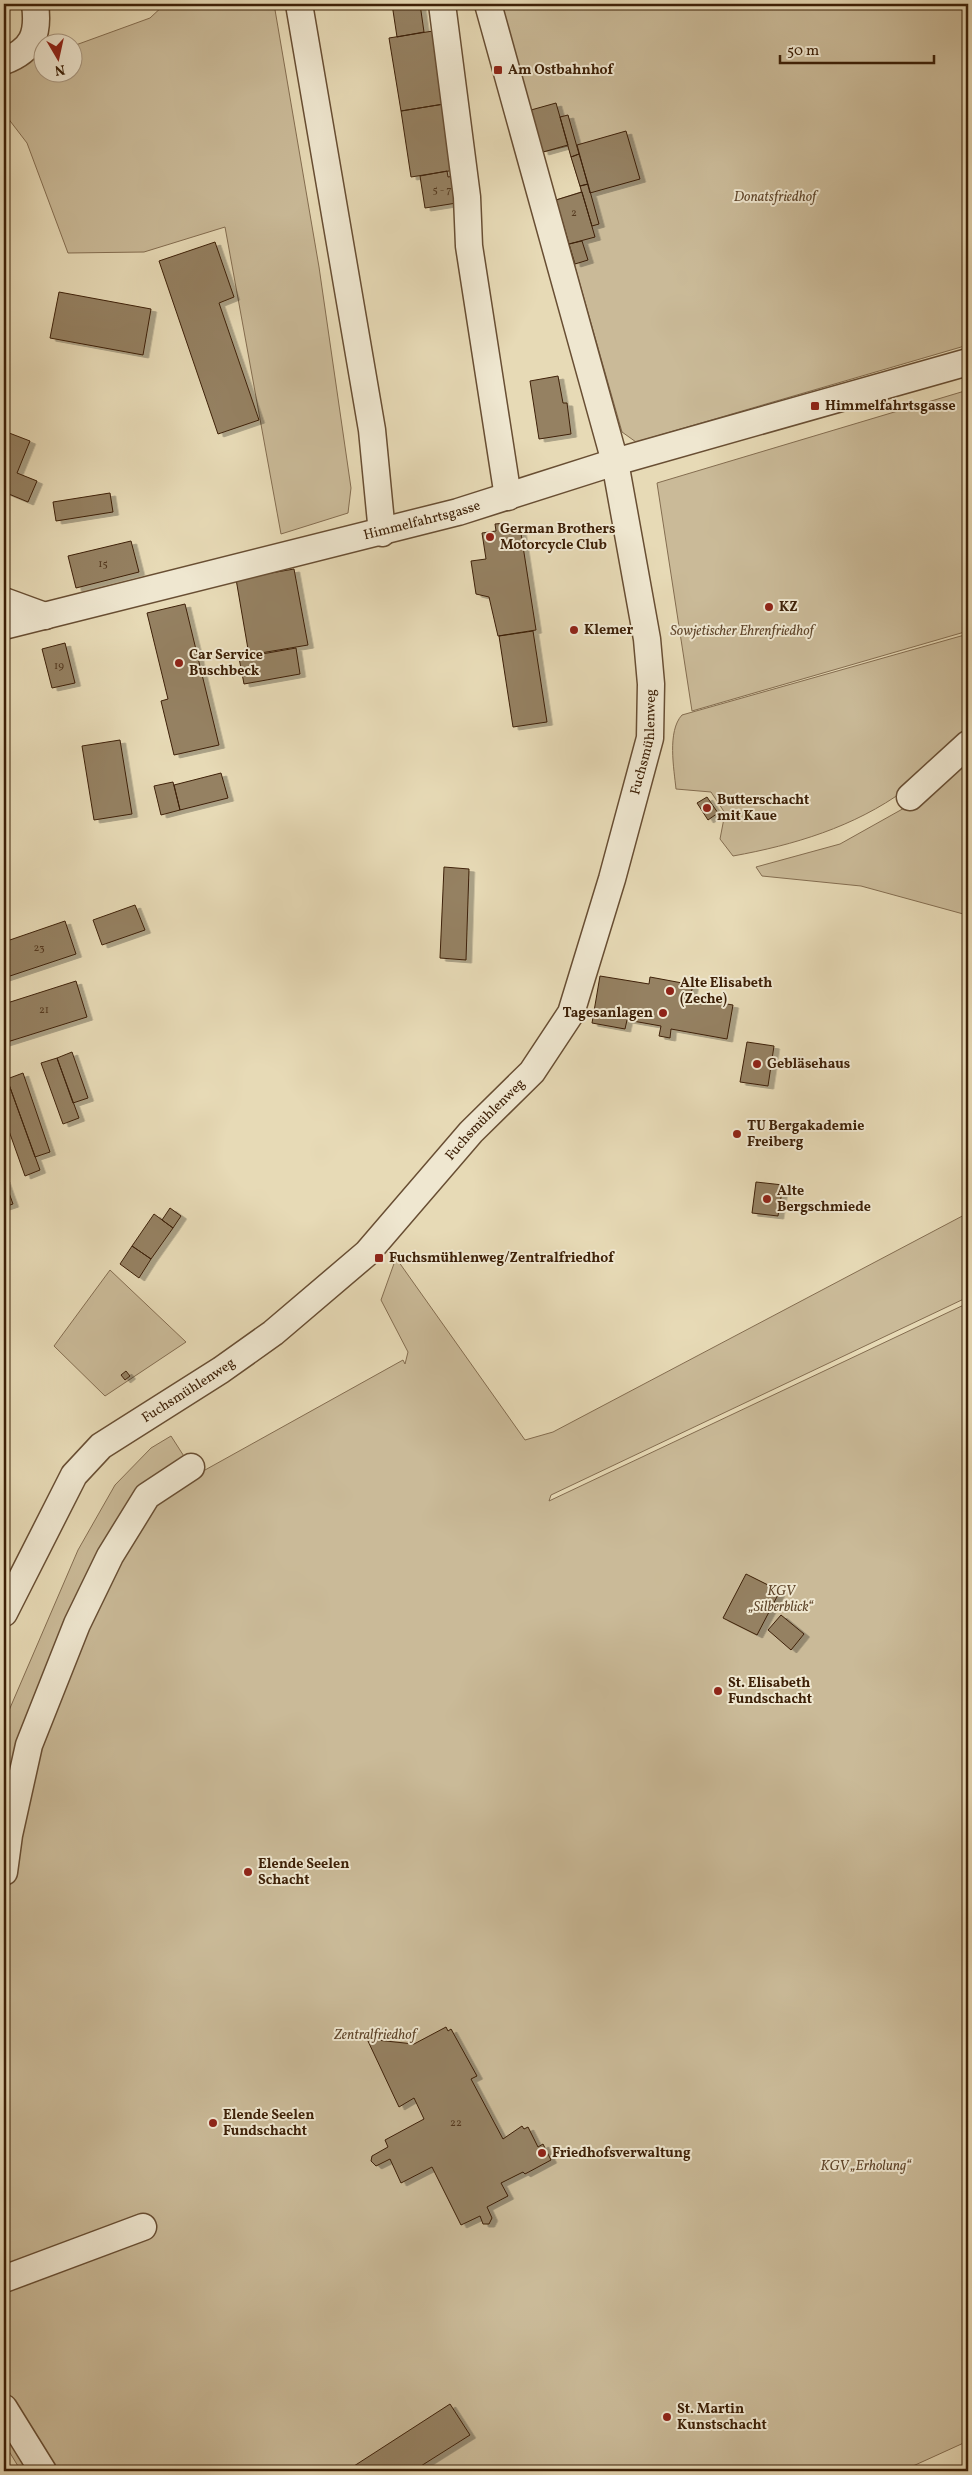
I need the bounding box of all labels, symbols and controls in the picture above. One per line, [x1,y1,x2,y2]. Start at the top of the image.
north arrow [32,32,82,82]
scale bar [780,32,933,64]
text: 50 m [787,41,819,62]
text: N [53,59,66,80]
place label: Am Ostbahnhof [508,61,615,80]
marker: Am Ostbahnhof [492,64,504,76]
house number: 5 - 7 [432,183,452,198]
park label: Donatsfriedhof [734,188,819,207]
house number: 2 [571,206,577,221]
place label: Himmelfahrtsgasse [825,397,956,416]
marker: Himmelfahrtsgasse [809,400,821,412]
street label: Himmelfahrtsgasse [361,496,483,545]
place label: German Brothers Motorcycle Club [500,520,616,555]
marker: German Brothers Motorcycle Club [484,531,496,543]
house number: 15 [98,557,108,572]
place label: KZ [779,598,798,617]
marker: KZ [763,601,775,613]
place label: Klemer [584,621,634,640]
park label: Sowjetischer Ehrenfriedhof [670,622,817,641]
marker: Klemer [568,624,580,636]
place label: Car Service Buschbeck [189,646,263,681]
marker: Car Service Buschbeck [173,657,185,669]
house number: 19 [54,659,64,674]
street label: Fuchsmühlenweg [626,689,660,797]
place label: Butterschacht mit Kaue [717,791,809,826]
marker: Butterschacht mit Kaue [701,802,713,814]
house number: 23 [33,941,45,956]
place label: Alte Elisabeth (Zeche) [680,974,772,1009]
marker: Alte Elisabeth (Zeche) [664,985,676,997]
house number: 21 [39,1003,49,1018]
place label: Tagesanlagen [563,1004,653,1023]
marker: Tagesanlagen [657,1007,669,1019]
place label: Gebläsehaus [767,1055,850,1074]
marker: Gebläsehaus [751,1058,763,1070]
street label: Fuchsmühlenweg [441,1074,529,1165]
place label: TU Bergakademie Freiberg [747,1117,864,1152]
marker: TU Bergakademie Freiberg [731,1128,743,1140]
place label: Alte Bergschmiede [777,1182,871,1217]
marker: Alte Bergschmiede [761,1193,773,1205]
place label: Fuchsmühlenweg/Zentralfriedhof [389,1249,615,1268]
marker: Fuchsmühlenweg/Zentralfriedhof [373,1252,385,1264]
street label: Fuchsmühlenweg [138,1353,239,1427]
park label: KGV „Silberblick“ [748,1582,814,1617]
place label: St. Elisabeth Fundschacht [728,1674,812,1709]
marker: St. Elisabeth Fundschacht [712,1685,724,1697]
place label: Elende Seelen Schacht [258,1855,349,1890]
marker: Elende Seelen Schacht [242,1866,254,1878]
park label: Zentralfriedhof [333,2026,419,2045]
place label: Elende Seelen Fundschacht [223,2106,314,2141]
house number: 22 [450,2116,462,2131]
marker: Elende Seelen Fundschacht [207,2117,219,2129]
place label: Friedhofsverwaltung [552,2144,691,2163]
marker: Friedhofsverwaltung [536,2147,548,2159]
park label: KGV „Erholung“ [821,2157,912,2176]
place label: St. Martin Kunstschacht [677,2400,767,2435]
marker: St. Martin Kunstschacht [661,2411,673,2423]

